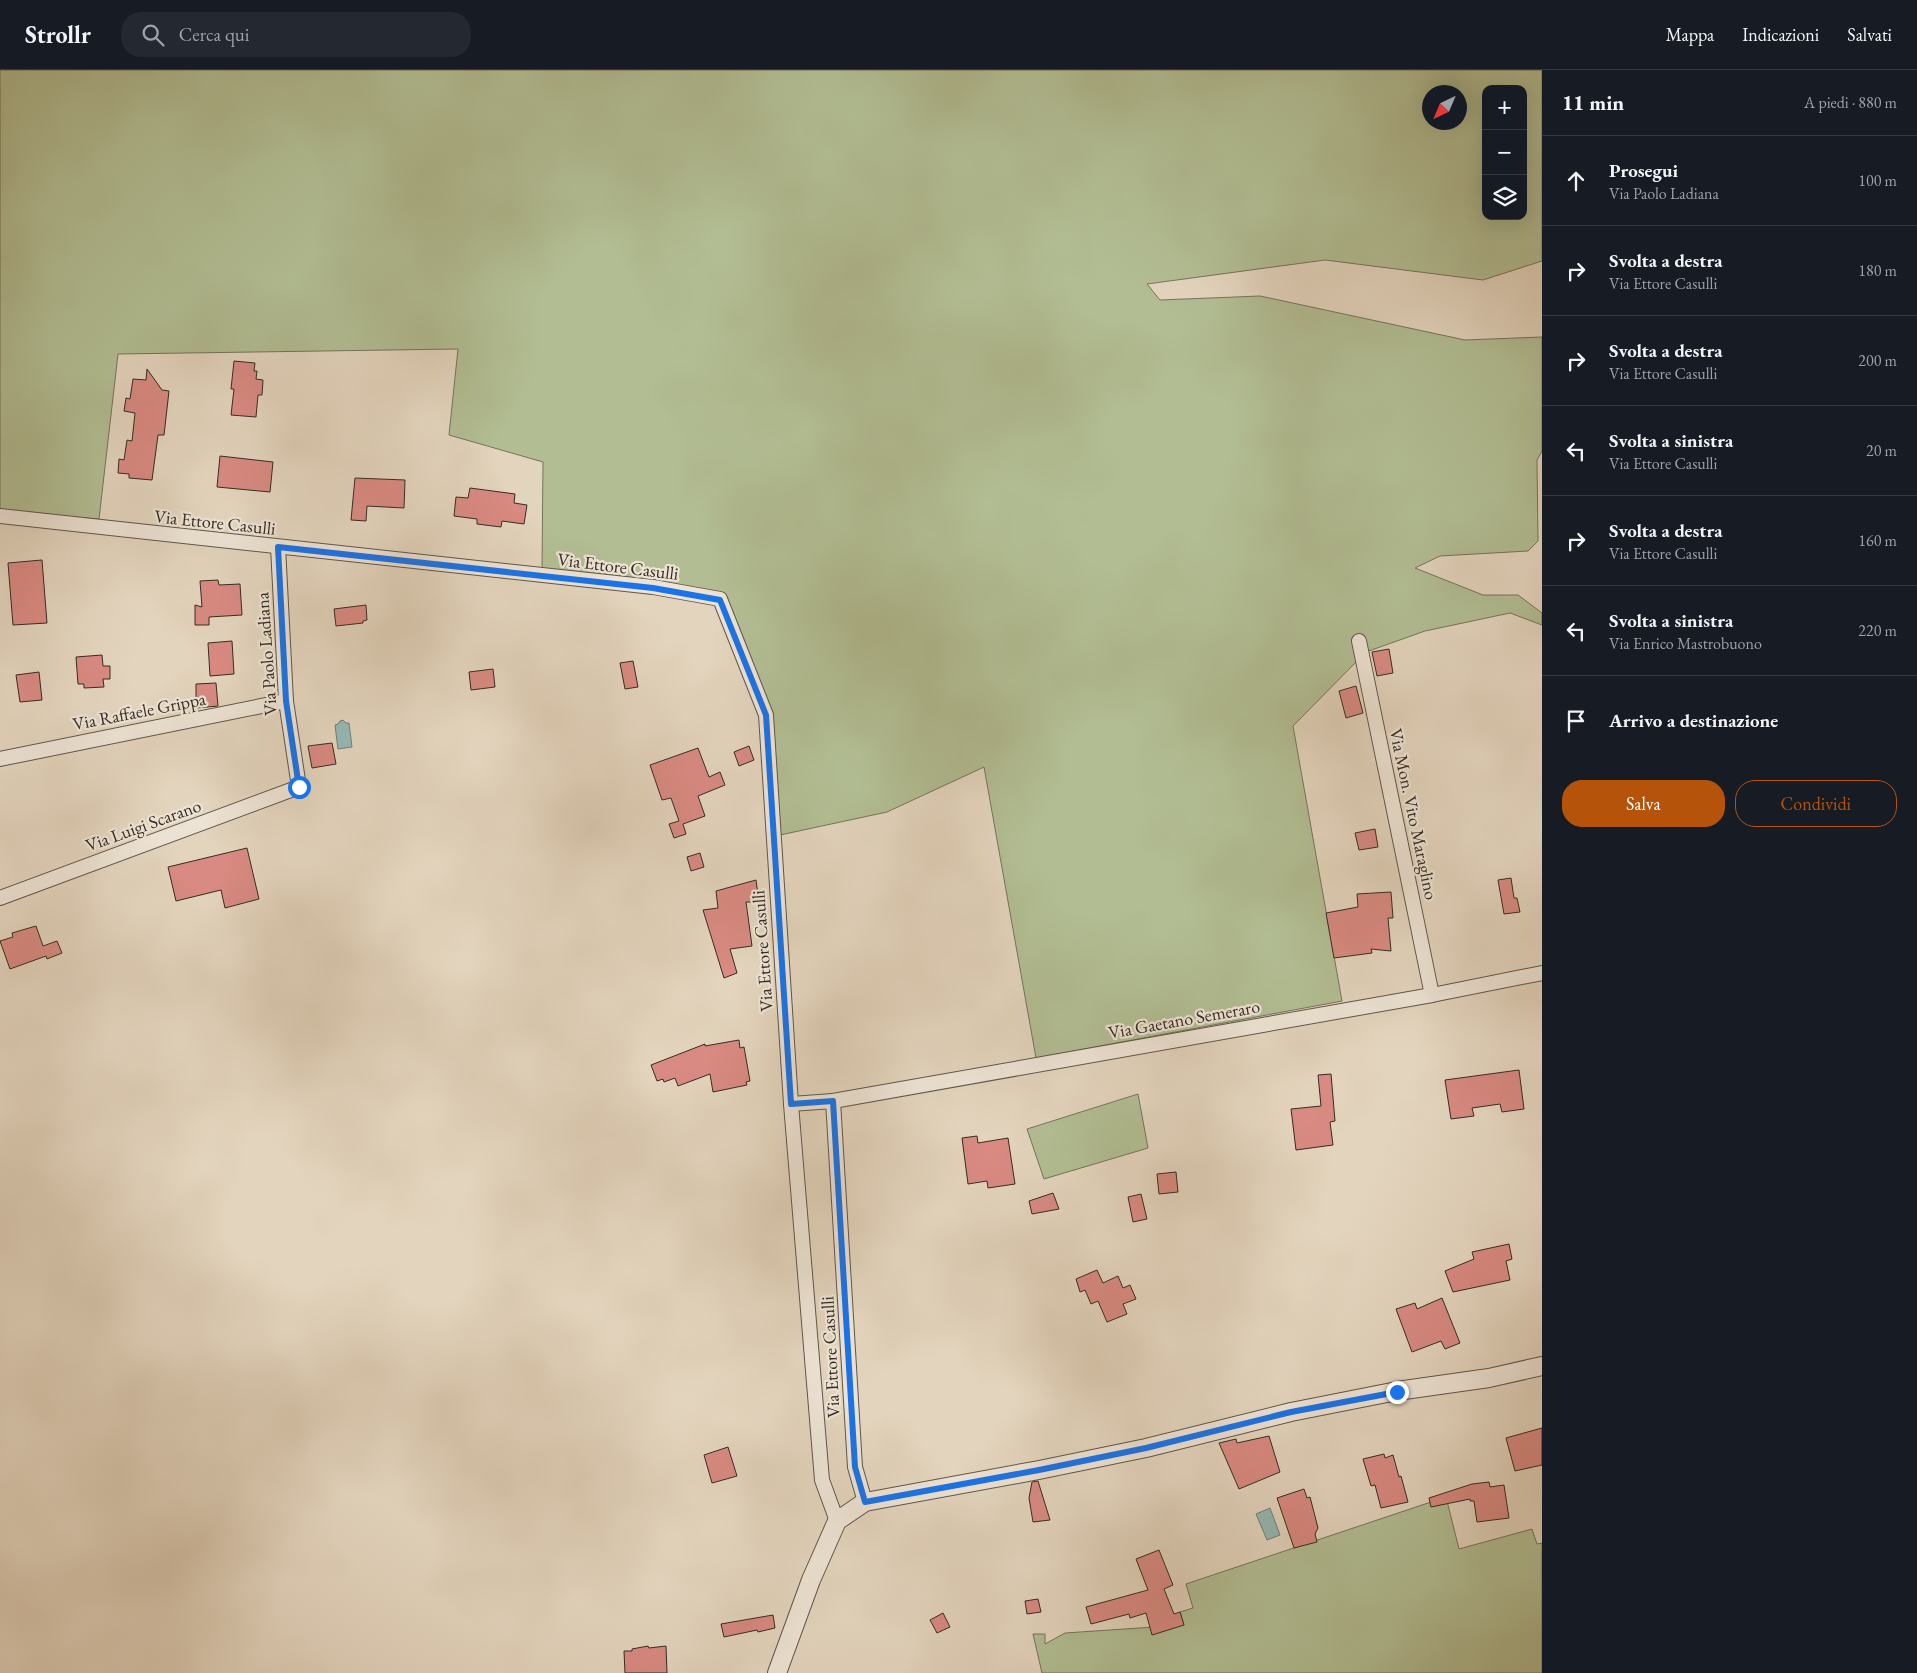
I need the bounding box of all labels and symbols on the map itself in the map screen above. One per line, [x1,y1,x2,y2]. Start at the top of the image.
north arrow [1422,85,1467,130]
street label: Via Ettore Casulli [153,504,277,540]
street label: Via Ettore Casulli [556,547,680,585]
street label: Via Paolo Ladiana [250,591,282,717]
street label: Via Raffaele Grippa [71,687,208,735]
street label: Via Mon. Vito Maraglino [1385,726,1443,902]
route start [288,776,311,799]
street label: Via Luigi Scarano [82,793,204,857]
street label: Via Ettore Casulli [746,889,778,1013]
street label: Via Gaetano Semeraro [1106,994,1262,1044]
street label: Via Ettore Casulli [815,1295,845,1418]
route end [1386,1381,1409,1404]

